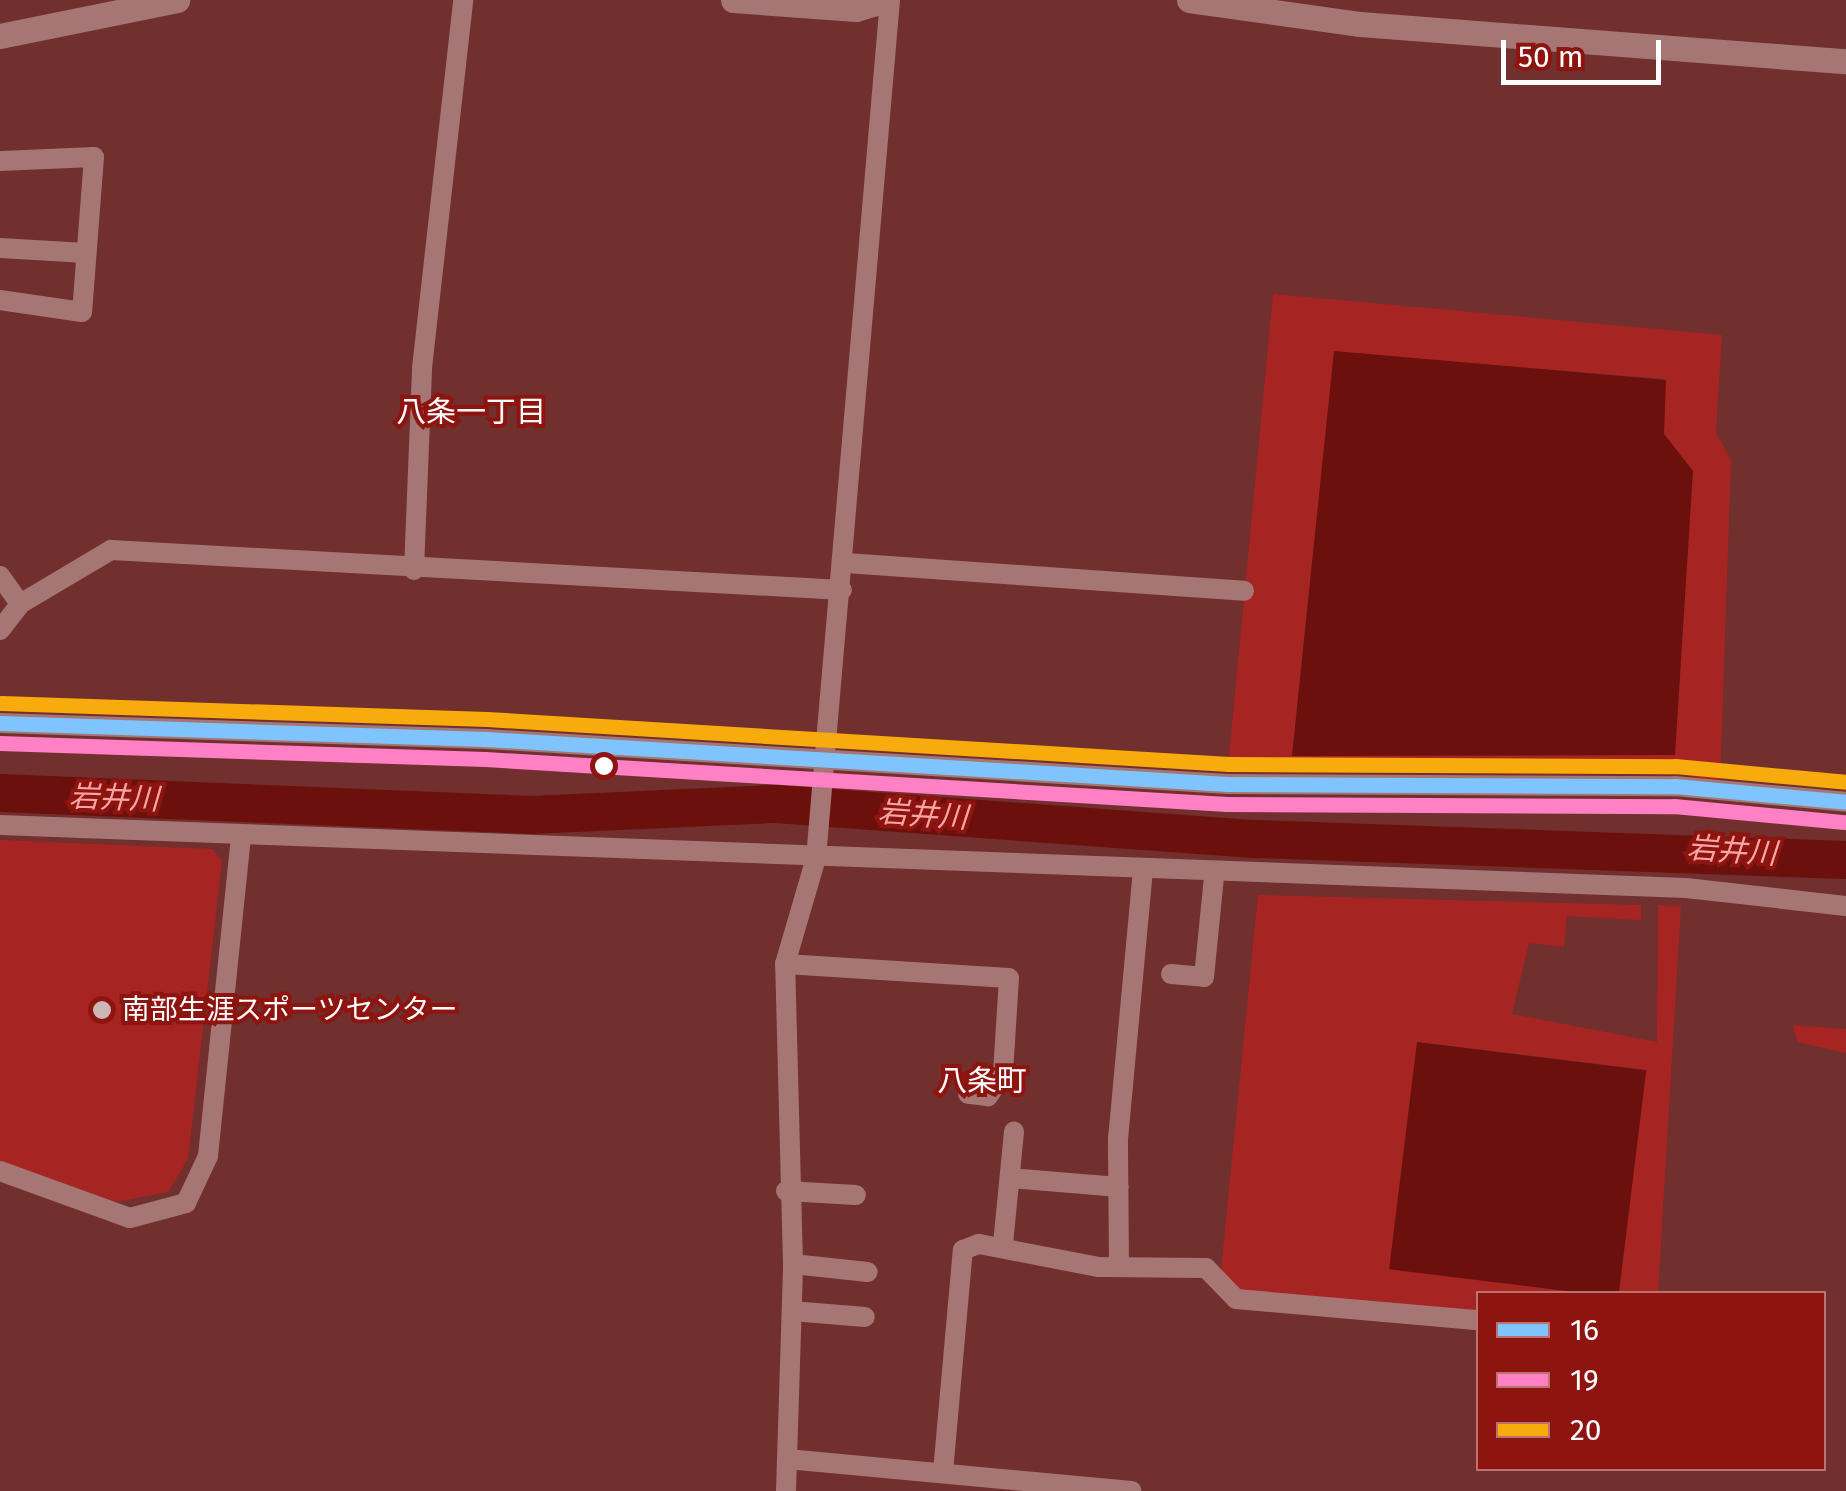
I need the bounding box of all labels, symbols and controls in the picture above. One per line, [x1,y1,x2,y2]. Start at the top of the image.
scale bar [1506,20,1666,82]
text: 50 m [1518,39,1583,75]
district label: 八条一丁目 [396,394,546,430]
unlabelled marker [594,756,614,776]
water label: 岩井川 [68,778,160,818]
water label: 岩井川 [877,794,969,836]
water label: 岩井川 [1686,830,1778,872]
place label: 南部生涯スポーツセンター [122,993,458,1027]
marker: 南部生涯スポーツセンター [91,999,113,1021]
district label: 八条町 [937,1063,1027,1099]
legend [1476,1291,1826,1471]
text: 16 [1570,1312,1599,1348]
text: 19 [1570,1362,1599,1398]
text: 20 [1570,1412,1602,1448]

